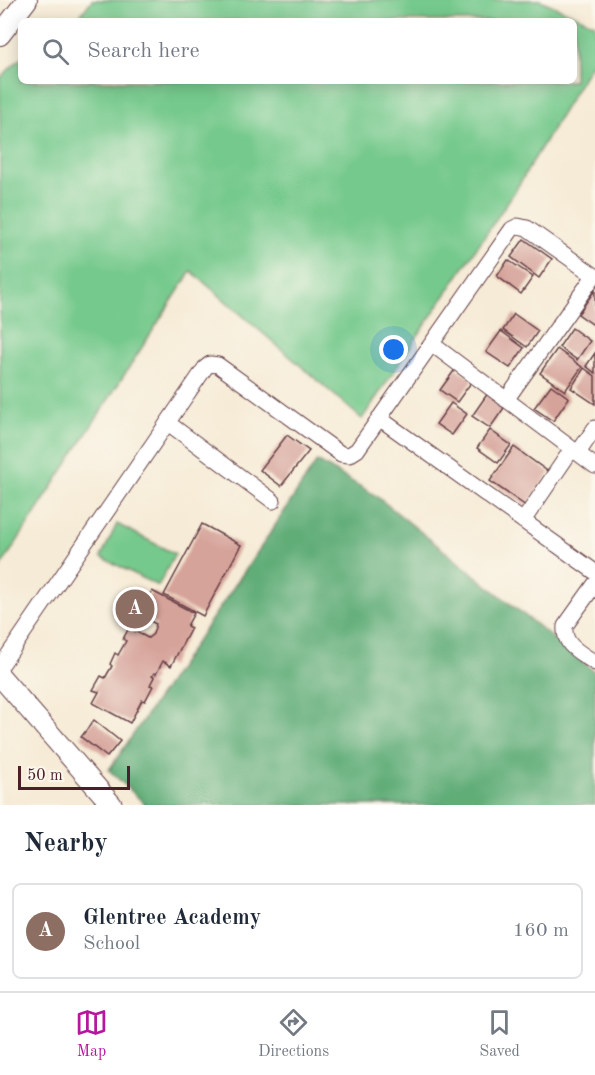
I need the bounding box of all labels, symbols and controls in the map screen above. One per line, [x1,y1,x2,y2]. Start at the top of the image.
search box [18,18,577,84]
icon: search [39,35,72,68]
text: Search here [87,40,200,62]
your location [379,335,408,364]
pin: A [116,586,154,632]
scale bar [18,763,130,790]
text: 50 m [27,768,63,784]
text: Nearby [24,831,108,857]
text: Glentree Academy [83,907,261,929]
text: A [38,921,53,941]
text: 160 m [513,921,569,941]
text: School [83,934,140,954]
tab: Map [75,1006,108,1062]
tab: Directions [258,1006,329,1062]
tab: Saved [479,1006,520,1062]

